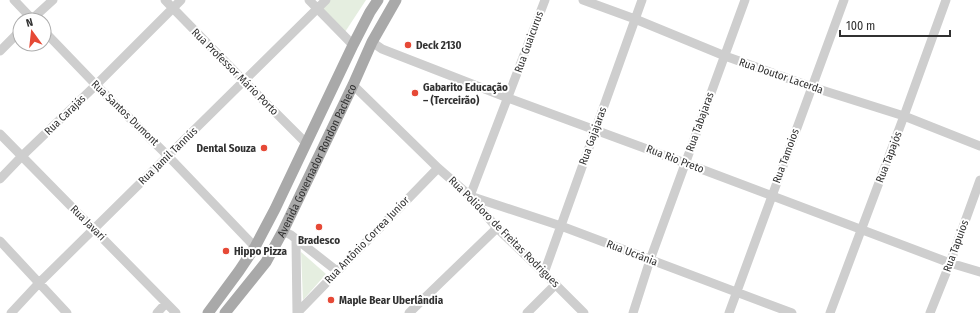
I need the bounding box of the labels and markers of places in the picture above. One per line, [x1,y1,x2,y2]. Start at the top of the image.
place label: Deck 2130 [416,39,462,52]
marker: Deck 2130 [403,40,413,50]
place label: Gabarito Educação – (Terceirão) [423,81,508,107]
marker: Gabarito Educação – (Terceirão) [410,88,420,98]
place label: Dental Souza [196,142,257,155]
marker: Dental Souza [259,143,269,153]
marker: Bradesco [314,222,324,232]
place label: Bradesco [298,234,340,247]
place label: Hippo Pizza [234,245,287,258]
marker: Hippo Pizza [221,246,231,256]
place label: Maple Bear Uberlândia [339,294,444,307]
marker: Maple Bear Uberlândia [326,295,336,305]

